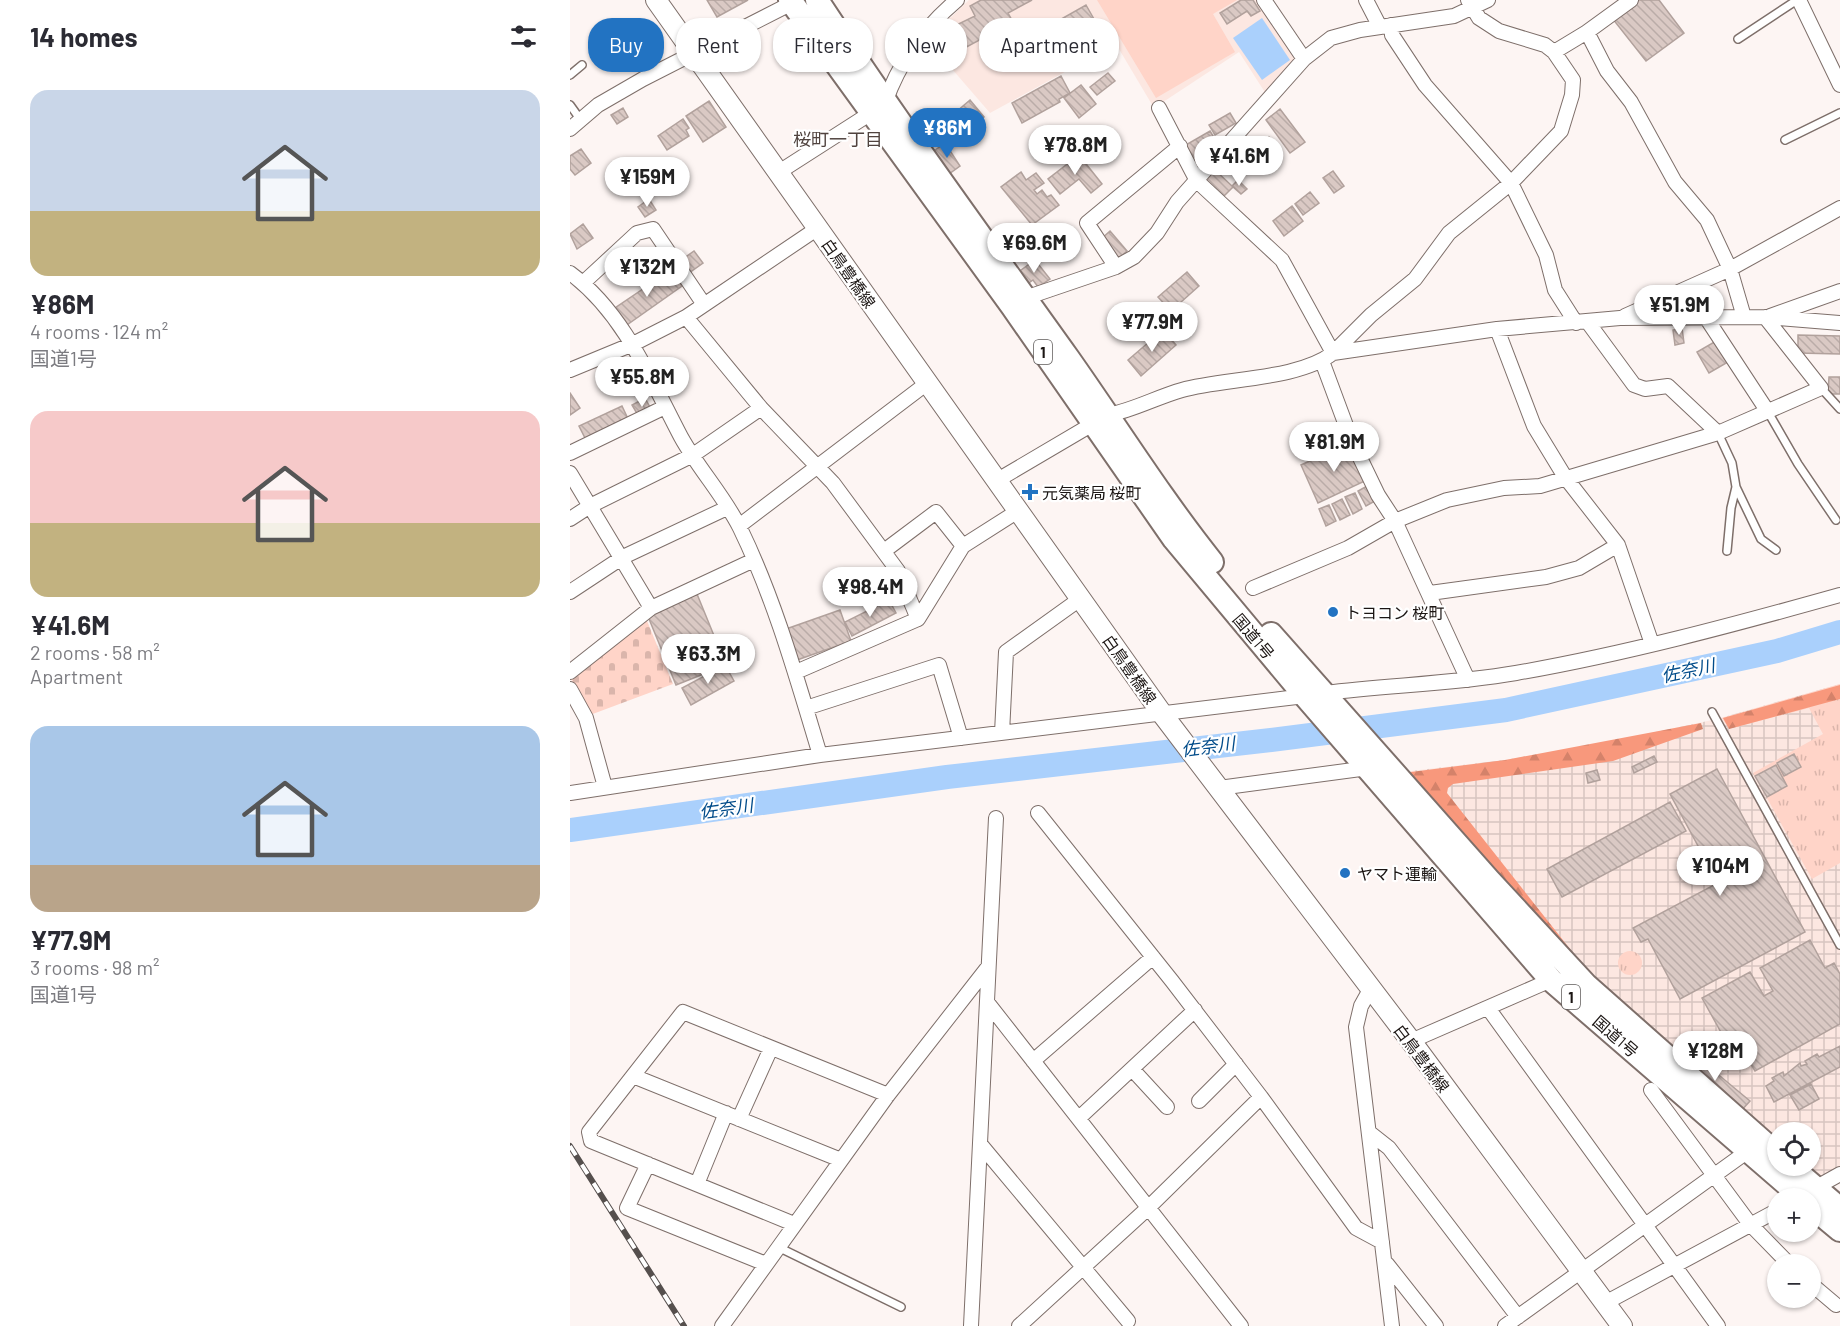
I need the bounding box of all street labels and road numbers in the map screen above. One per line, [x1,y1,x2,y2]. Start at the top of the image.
street label: 白鳥豊橋線 [818,235,880,311]
road number: 1 [1034,340,1052,364]
street label: 国道1号 [1229,609,1279,663]
street label: 白鳥豊橋線 [1099,631,1161,707]
road number: 1 [1562,985,1580,1009]
street label: 国道1号 [1590,1011,1642,1061]
street label: 白鳥豊橋線 [1390,1020,1454,1096]

